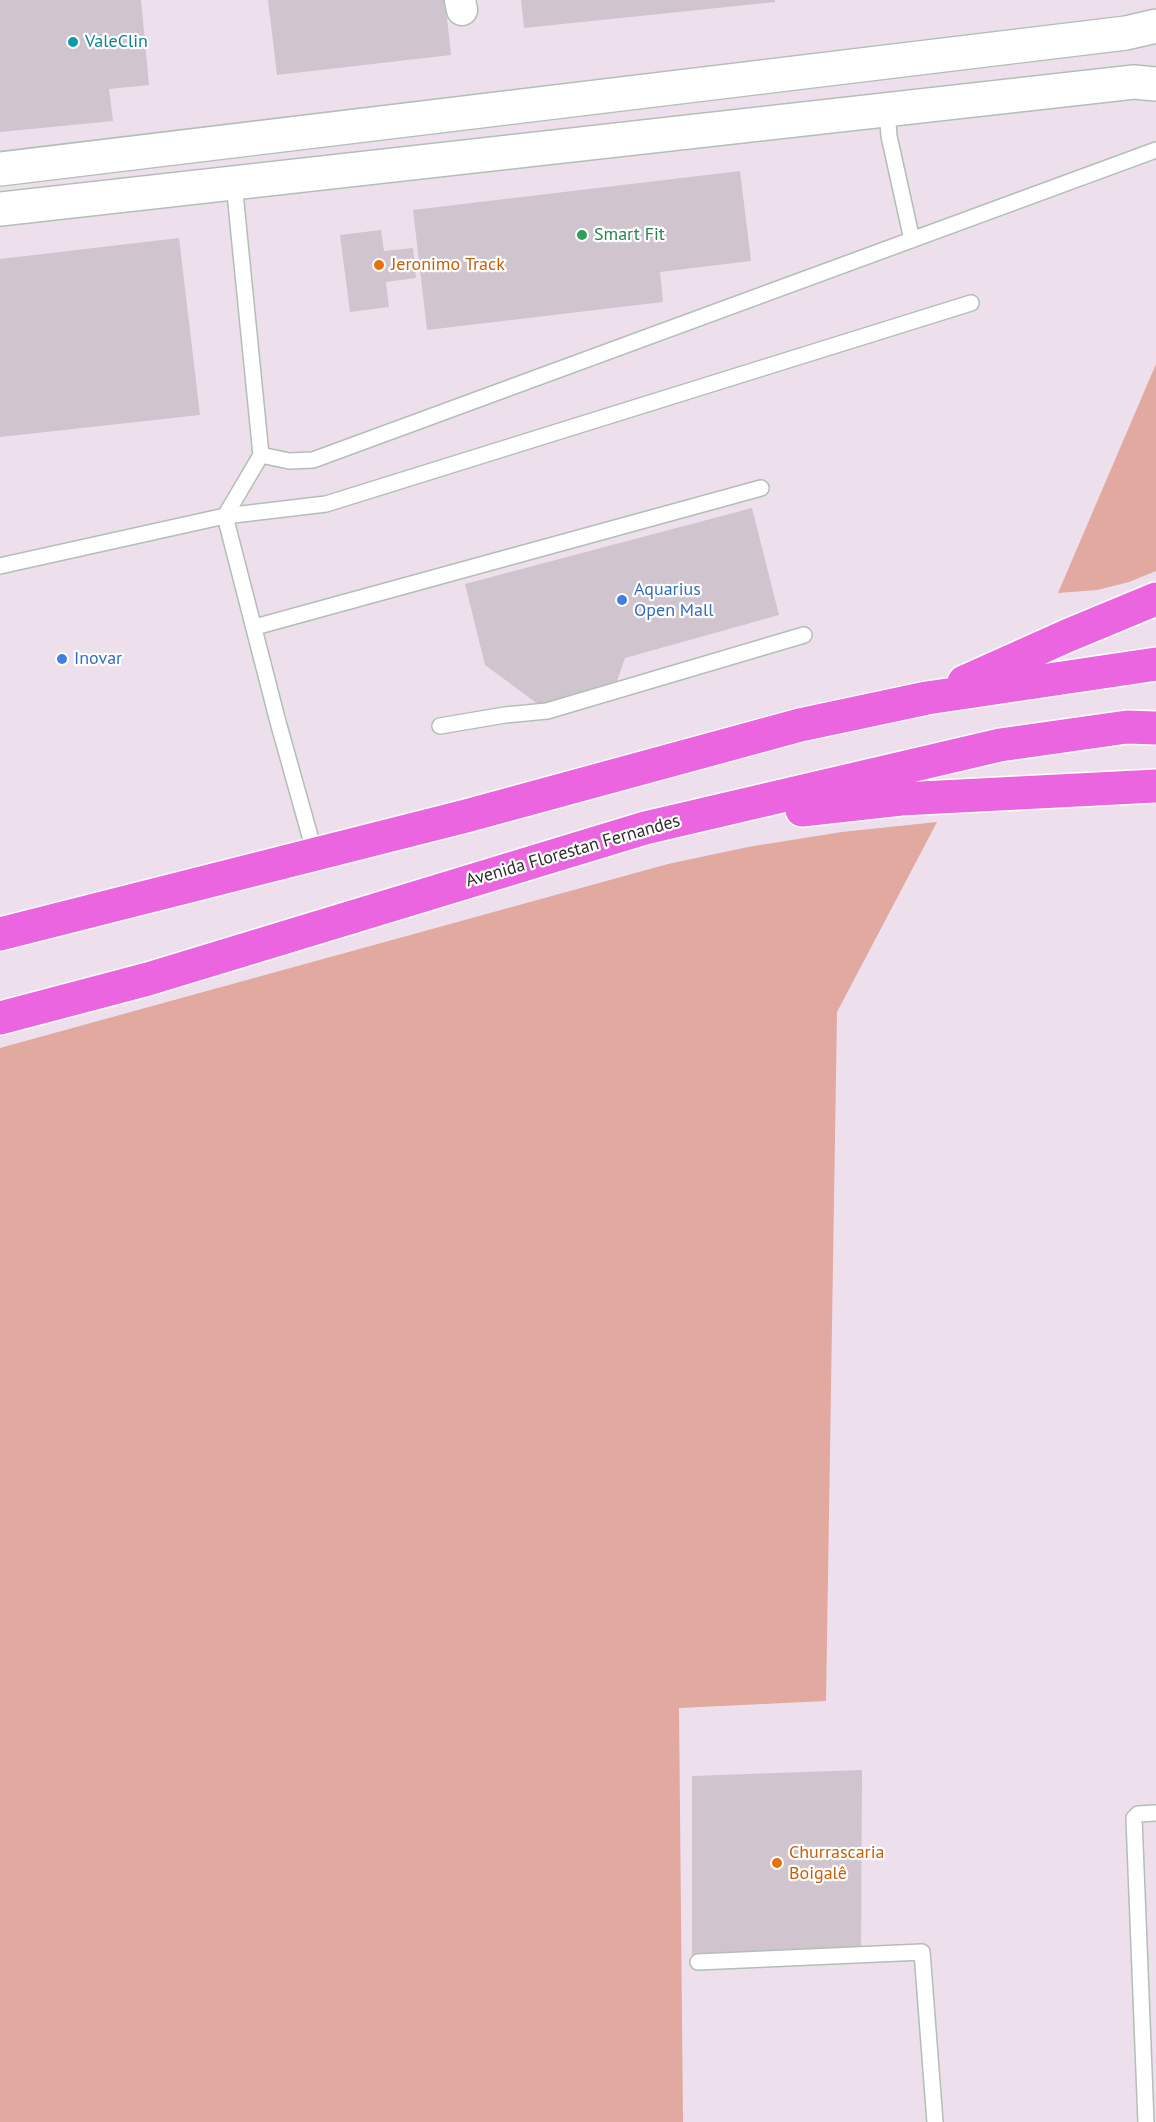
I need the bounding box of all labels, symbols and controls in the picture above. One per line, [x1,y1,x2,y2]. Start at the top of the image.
place label: ValeClin [85,31,148,53]
marker: ValeClin [66,35,80,49]
place label: Smart Fit [594,224,665,246]
marker: Smart Fit [575,228,589,242]
place label: Jeronimo Track [391,254,505,276]
marker: Jeronimo Track [372,258,386,272]
place label: Aquarius Open Mall [634,579,714,622]
marker: Aquarius Open Mall [615,593,629,607]
place label: Inovar [74,648,122,670]
marker: Inovar [55,652,69,666]
street label: Avenida Florestan Fernandes [463,810,683,892]
place label: Churrascaria Boigalê [789,1842,884,1884]
marker: Churrascaria Boigalê [770,1856,784,1870]

